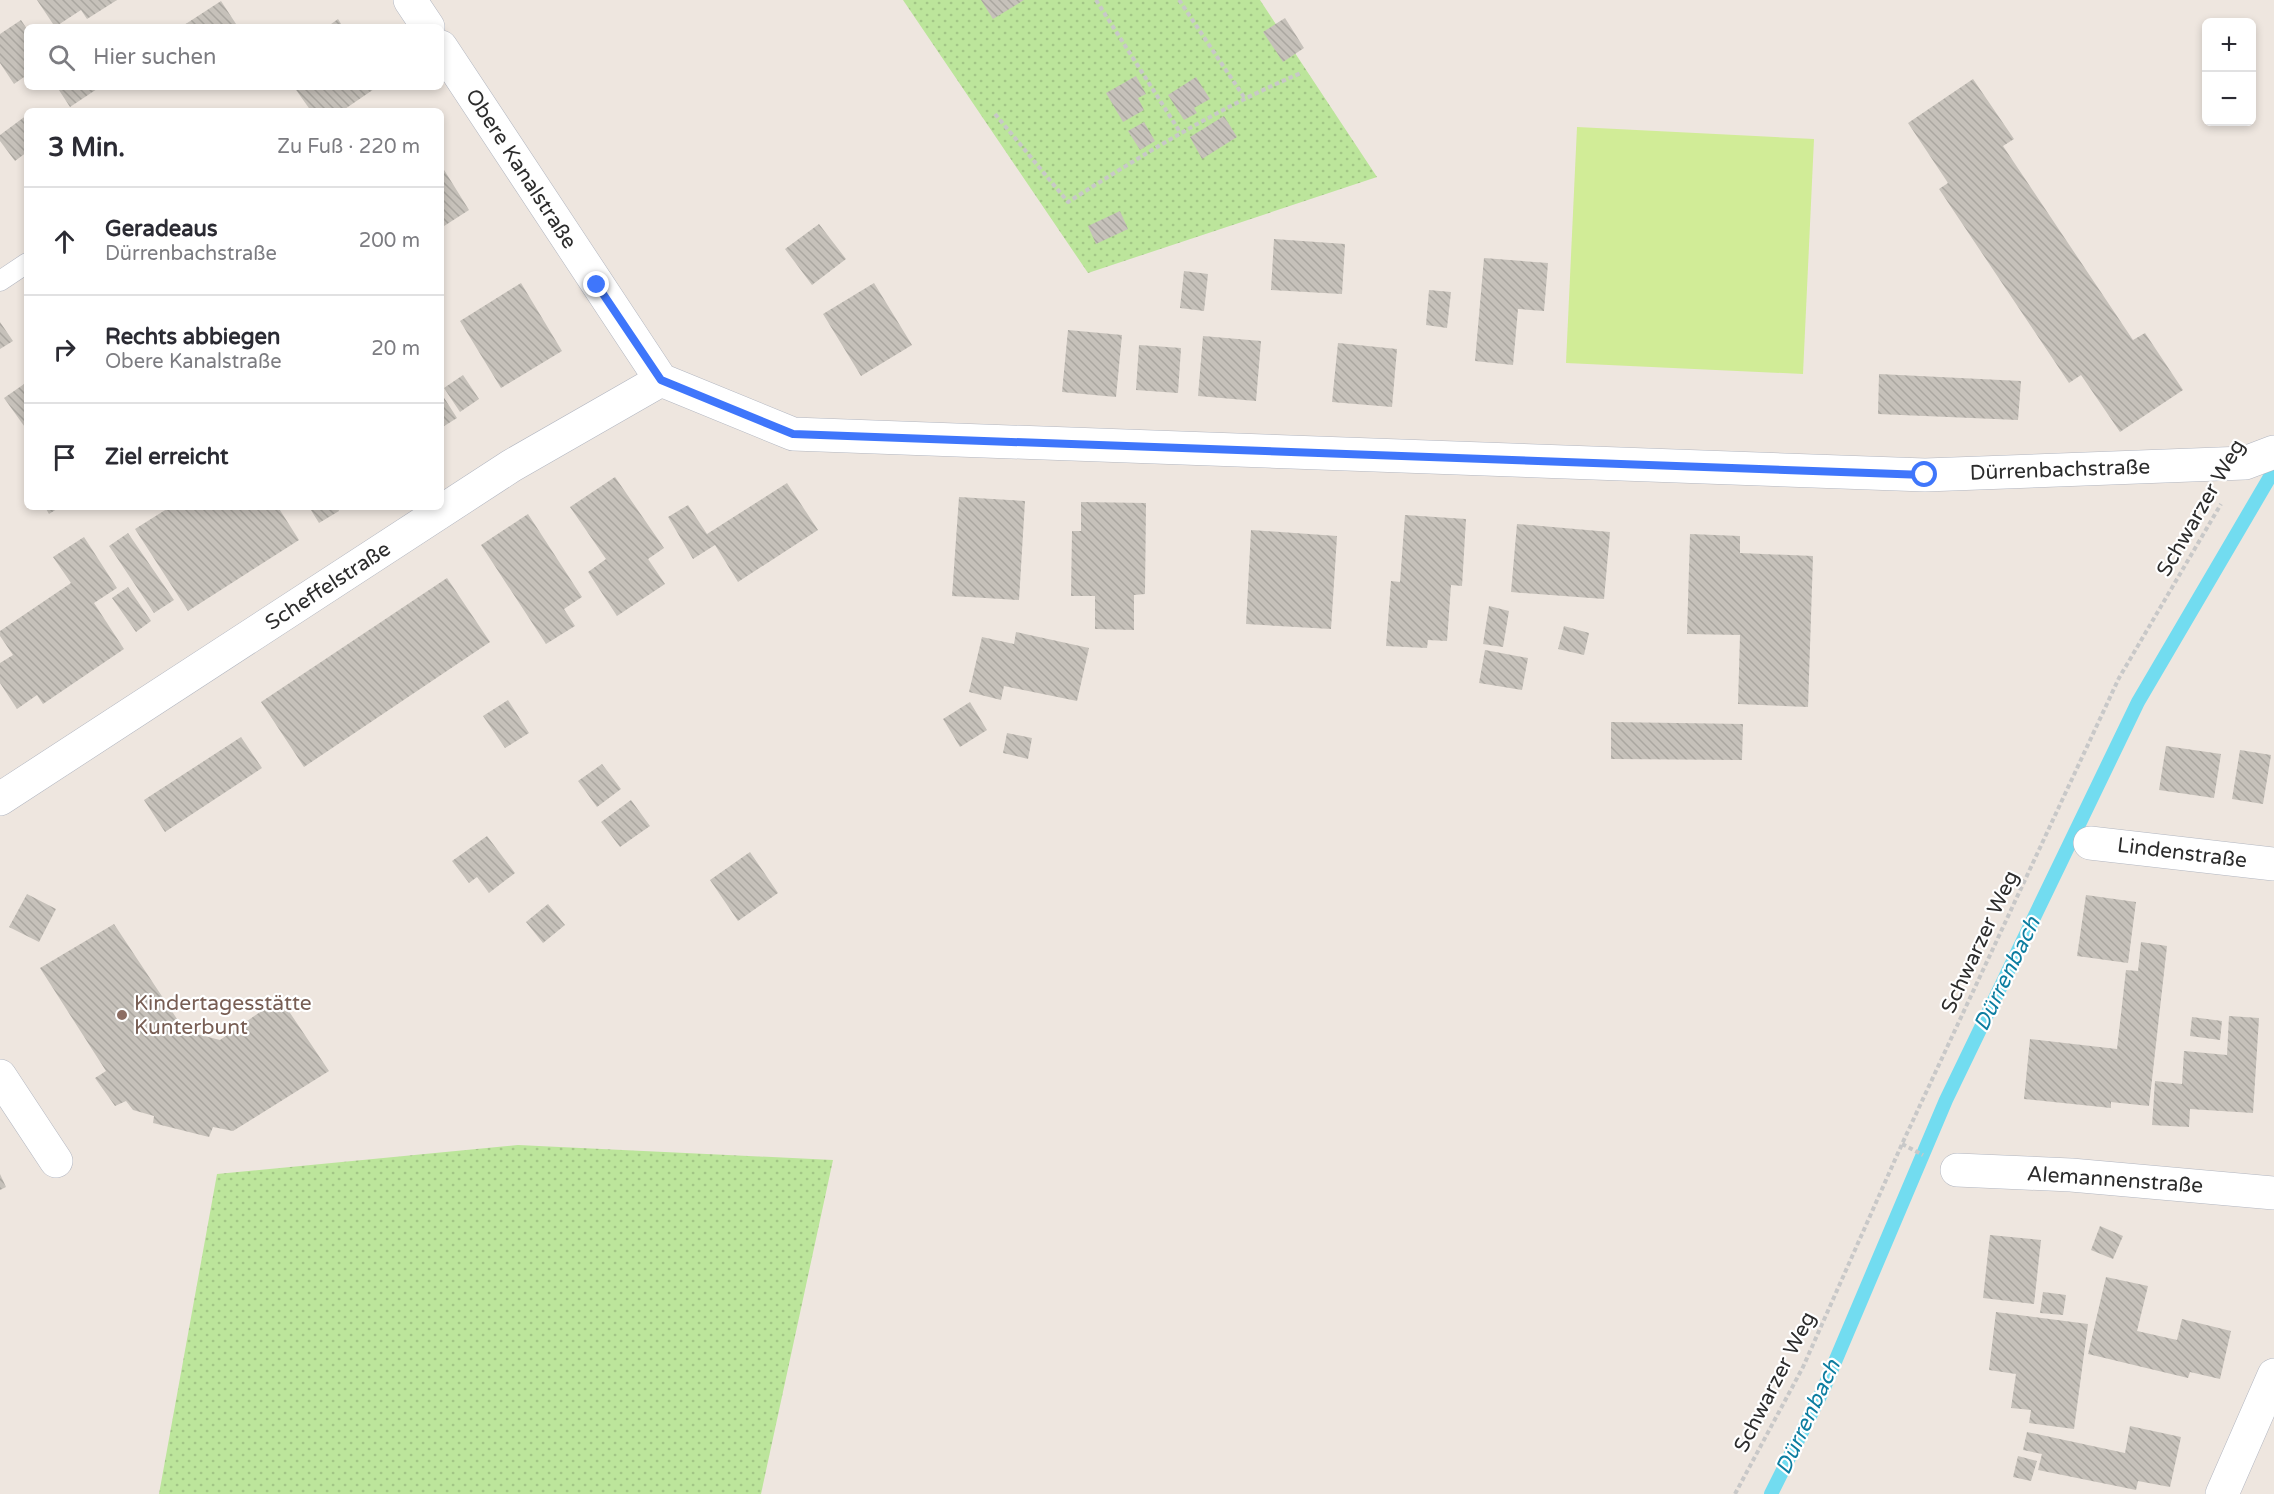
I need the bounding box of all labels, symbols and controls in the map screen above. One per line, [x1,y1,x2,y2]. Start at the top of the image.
map controls [2202,18,2256,126]
button: + [2202,18,2256,72]
search box [24,24,444,90]
icon: search [45,41,78,74]
text: Hier suchen [93,44,216,70]
button: − [2202,72,2256,126]
street label: Obere Kanalstraße [460,84,582,254]
text: 3 Min. [48,132,125,163]
text: Zu Fuß · 220 m [277,135,420,159]
text: Geradeaus [105,216,217,242]
icon: ahead [48,225,81,258]
text: 200 m [359,229,420,253]
text: Dürrenbachstraße [105,242,277,266]
route end [583,271,609,297]
text: Rechts abbiegen [105,324,280,350]
icon: right [48,333,81,366]
text: 20 m [371,337,420,361]
text: Obere Kanalstraße [105,350,281,374]
street label: Schwarzer Weg [2152,435,2250,581]
icon: arrive [48,441,81,474]
text: Ziel erreicht [105,444,228,470]
street label: Dürrenbachstraße [1969,454,2151,486]
route start [1911,461,1937,487]
street label: Scheffelstraße [261,536,395,636]
street label: Lindenstraße [2116,833,2248,873]
street label: Schwarzer Weg [1936,867,2024,1017]
water label: Dürrenbach [1968,912,2046,1035]
place label: Kindertagesstätte Kunterbunt [134,991,312,1040]
marker: Kindertagesstätte Kunterbunt [115,1008,129,1022]
street label: Alemannenstraße [2026,1161,2204,1199]
street label: Schwarzer Weg [1729,1308,1821,1456]
water label: Dürrenbach [1770,1355,1846,1478]

